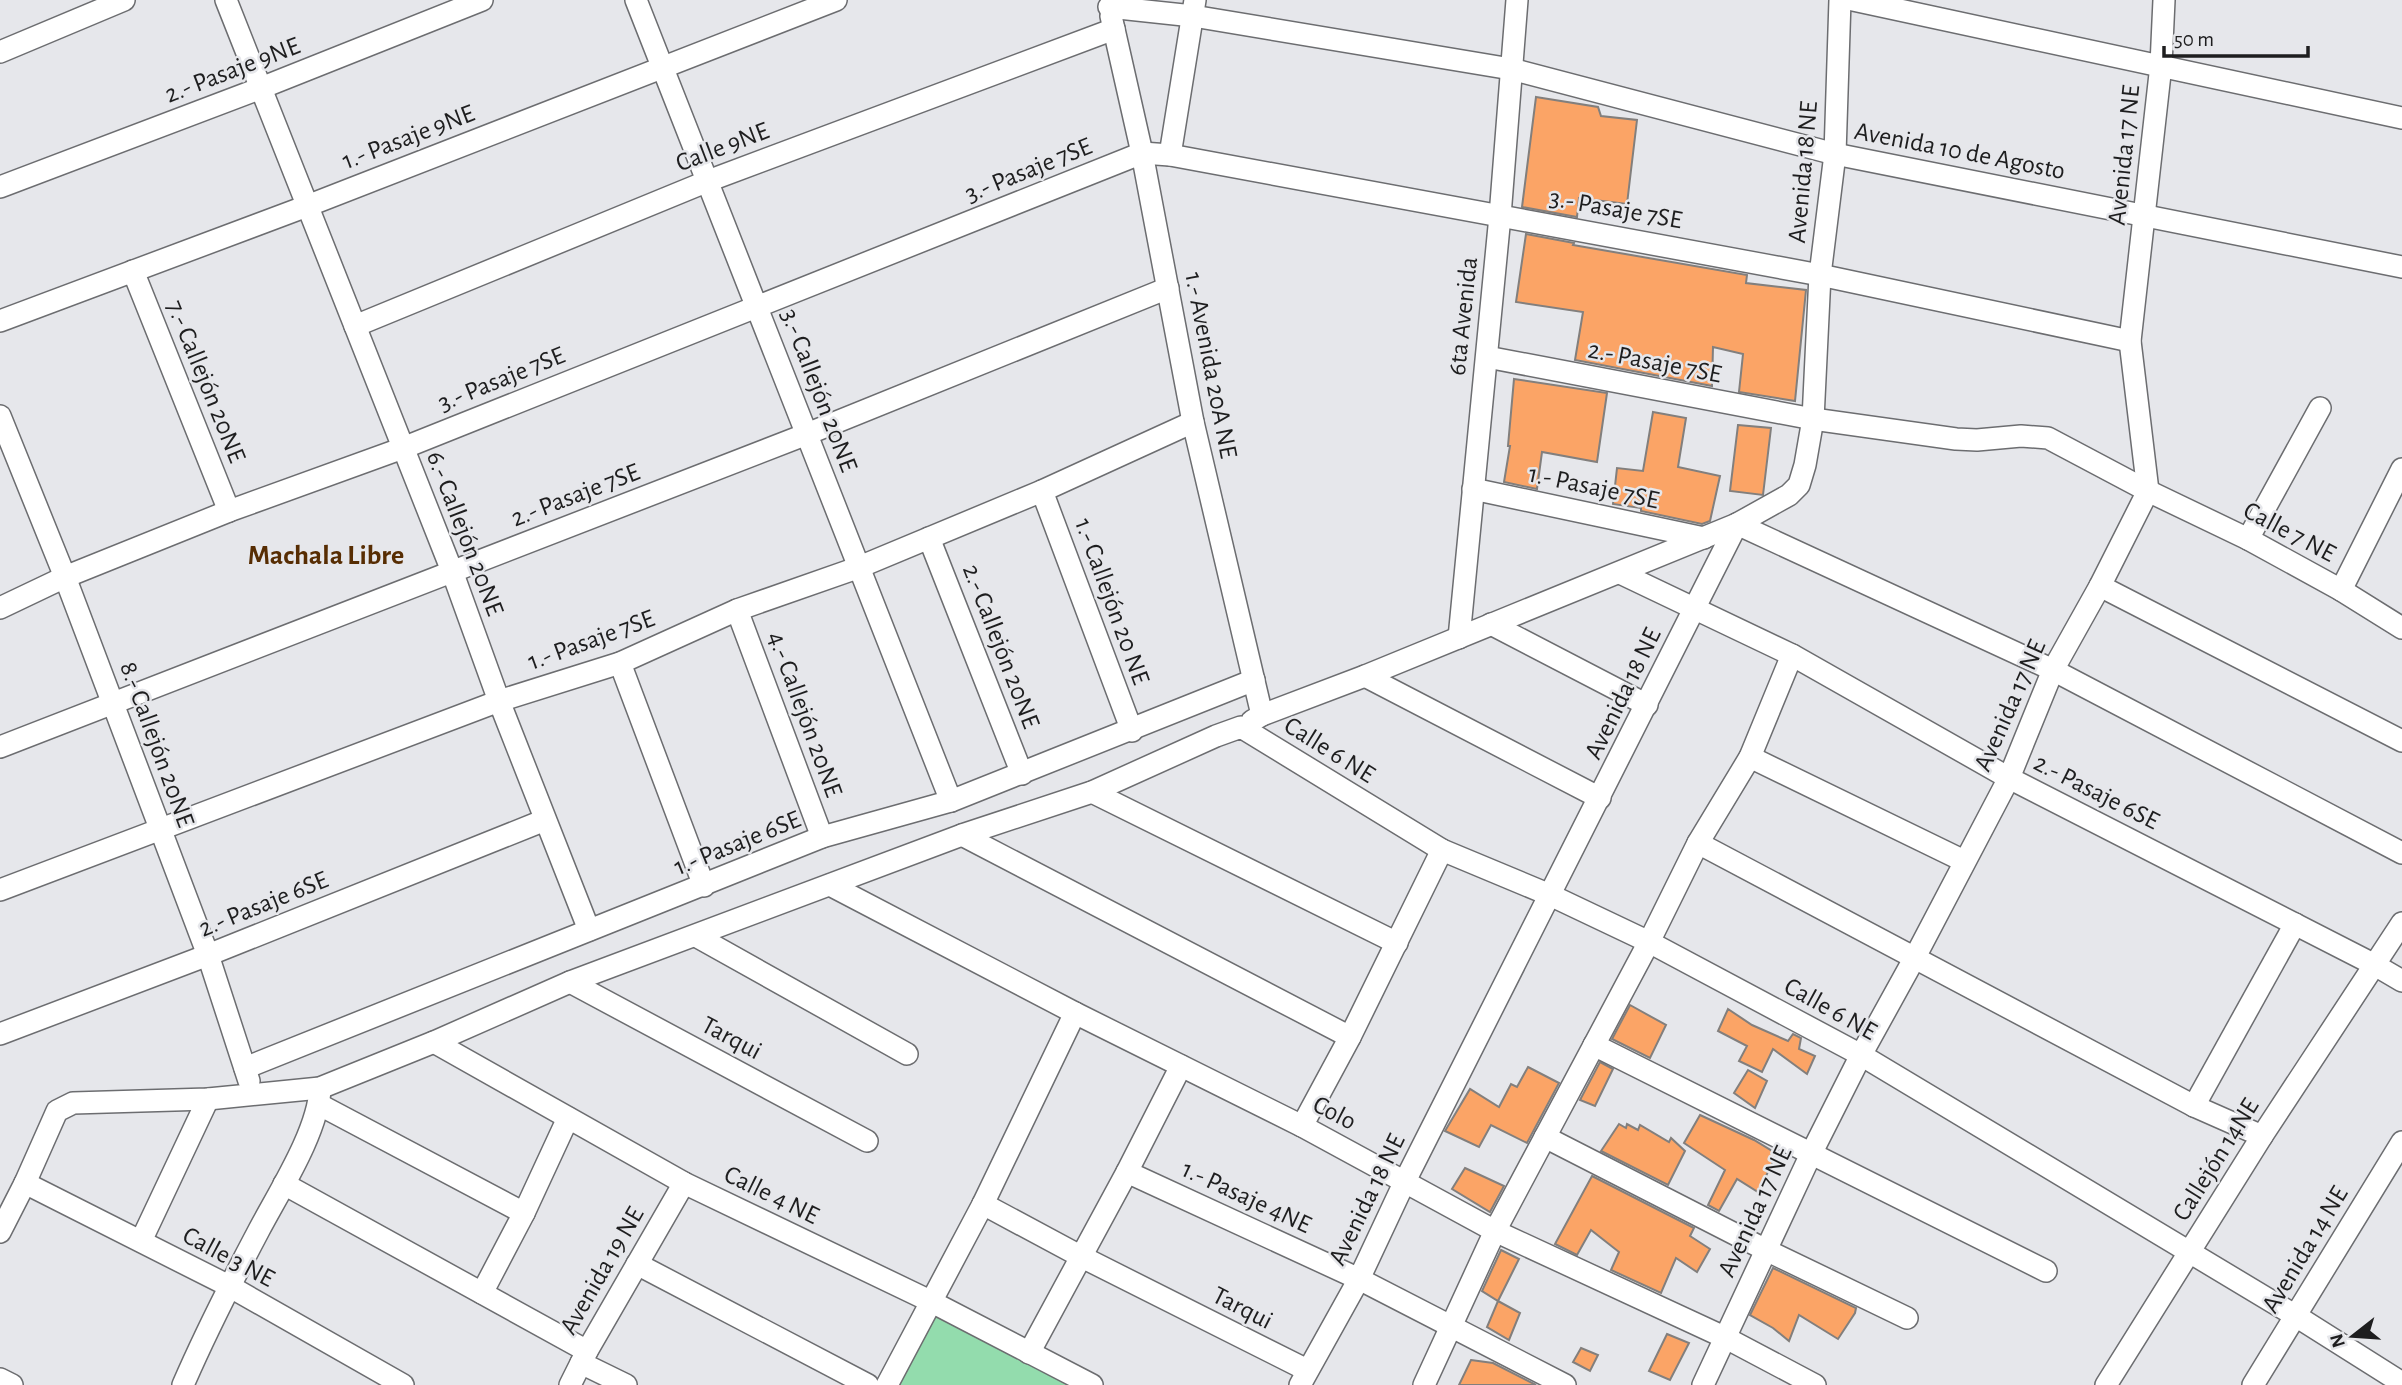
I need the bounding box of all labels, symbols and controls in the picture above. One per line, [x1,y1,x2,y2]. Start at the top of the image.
scale bar [2164,14,2308,58]
text: 50 m [2174,29,2214,50]
street label: 2.- Pasaje 9NE [161,32,303,108]
street label: Avenida 17 NE [2104,84,2144,227]
street label: 1.- Pasaje 9NE [339,100,478,174]
street label: Avenida 18 NE [1784,100,1822,244]
street label: Calle 9NE [672,117,772,176]
street label: Avenida 10 de Agosto [1852,118,2067,184]
street label: 3.- Pasaje 7SE [961,133,1095,207]
street label: 3.- Pasaje 7SE [1547,185,1684,233]
street label: 6ta Avenida [1444,255,1482,377]
street label: 1.- Avenida 20A NE [1180,270,1242,460]
street label: 7.- Callejón 20NE [162,297,250,466]
street label: 3.- Callejón 20NE [776,305,862,475]
street label: 2.- Pasaje 7SE [1586,336,1724,388]
street label: 3.- Pasaje 7SE [434,342,568,416]
street label: 6.- Callejón 20NE [422,448,508,619]
street label: 2.- Pasaje 7SE [508,459,643,531]
street label: 1.- Pasaje 7SE [1526,460,1661,513]
street label: Calle 7 NE [2239,497,2340,567]
street label: 1.- Callejón 20 NE [1070,515,1154,688]
district label: Machala Libre [248,542,404,570]
street label: 2.- Callejón 20NE [958,561,1044,732]
street label: 1.- Pasaje 7SE [525,605,658,675]
street label: Avenida 18 NE [1580,624,1666,763]
street label: 4.- Callejón 20NE [763,628,847,801]
street label: Avenida 17 NE [1969,636,2050,775]
street label: 8.- Callejón 20NE [115,658,199,830]
street label: Calle 6 NE [1280,712,1379,788]
street label: 2.- Pasaje 6SE [2030,749,2163,835]
street label: 1.- Pasaje 6SE [670,806,804,880]
street label: 2.- Pasaje 6SE [195,866,332,942]
street label: Calle 6 NE [1780,973,1881,1045]
street label: Tarqui [697,1011,766,1064]
street label: Colo [1309,1091,1360,1135]
street label: Callejón 14NE [2168,1094,2264,1225]
street label: Avenida 18 NE [1324,1130,1410,1269]
street label: Avenida 17 NE [1713,1142,1796,1281]
street label: 1.- Pasaje 4NE [1178,1156,1315,1238]
street label: Calle 4 NE [720,1161,823,1229]
street label: Avenida 14 NE [2257,1182,2353,1317]
street label: Avenida 19 NE [555,1202,649,1339]
street label: Calle 3 NE [178,1222,279,1292]
street label: Tarqui [1208,1282,1277,1334]
north arrow [2318,1301,2388,1371]
text: N [2327,1331,2349,1350]

